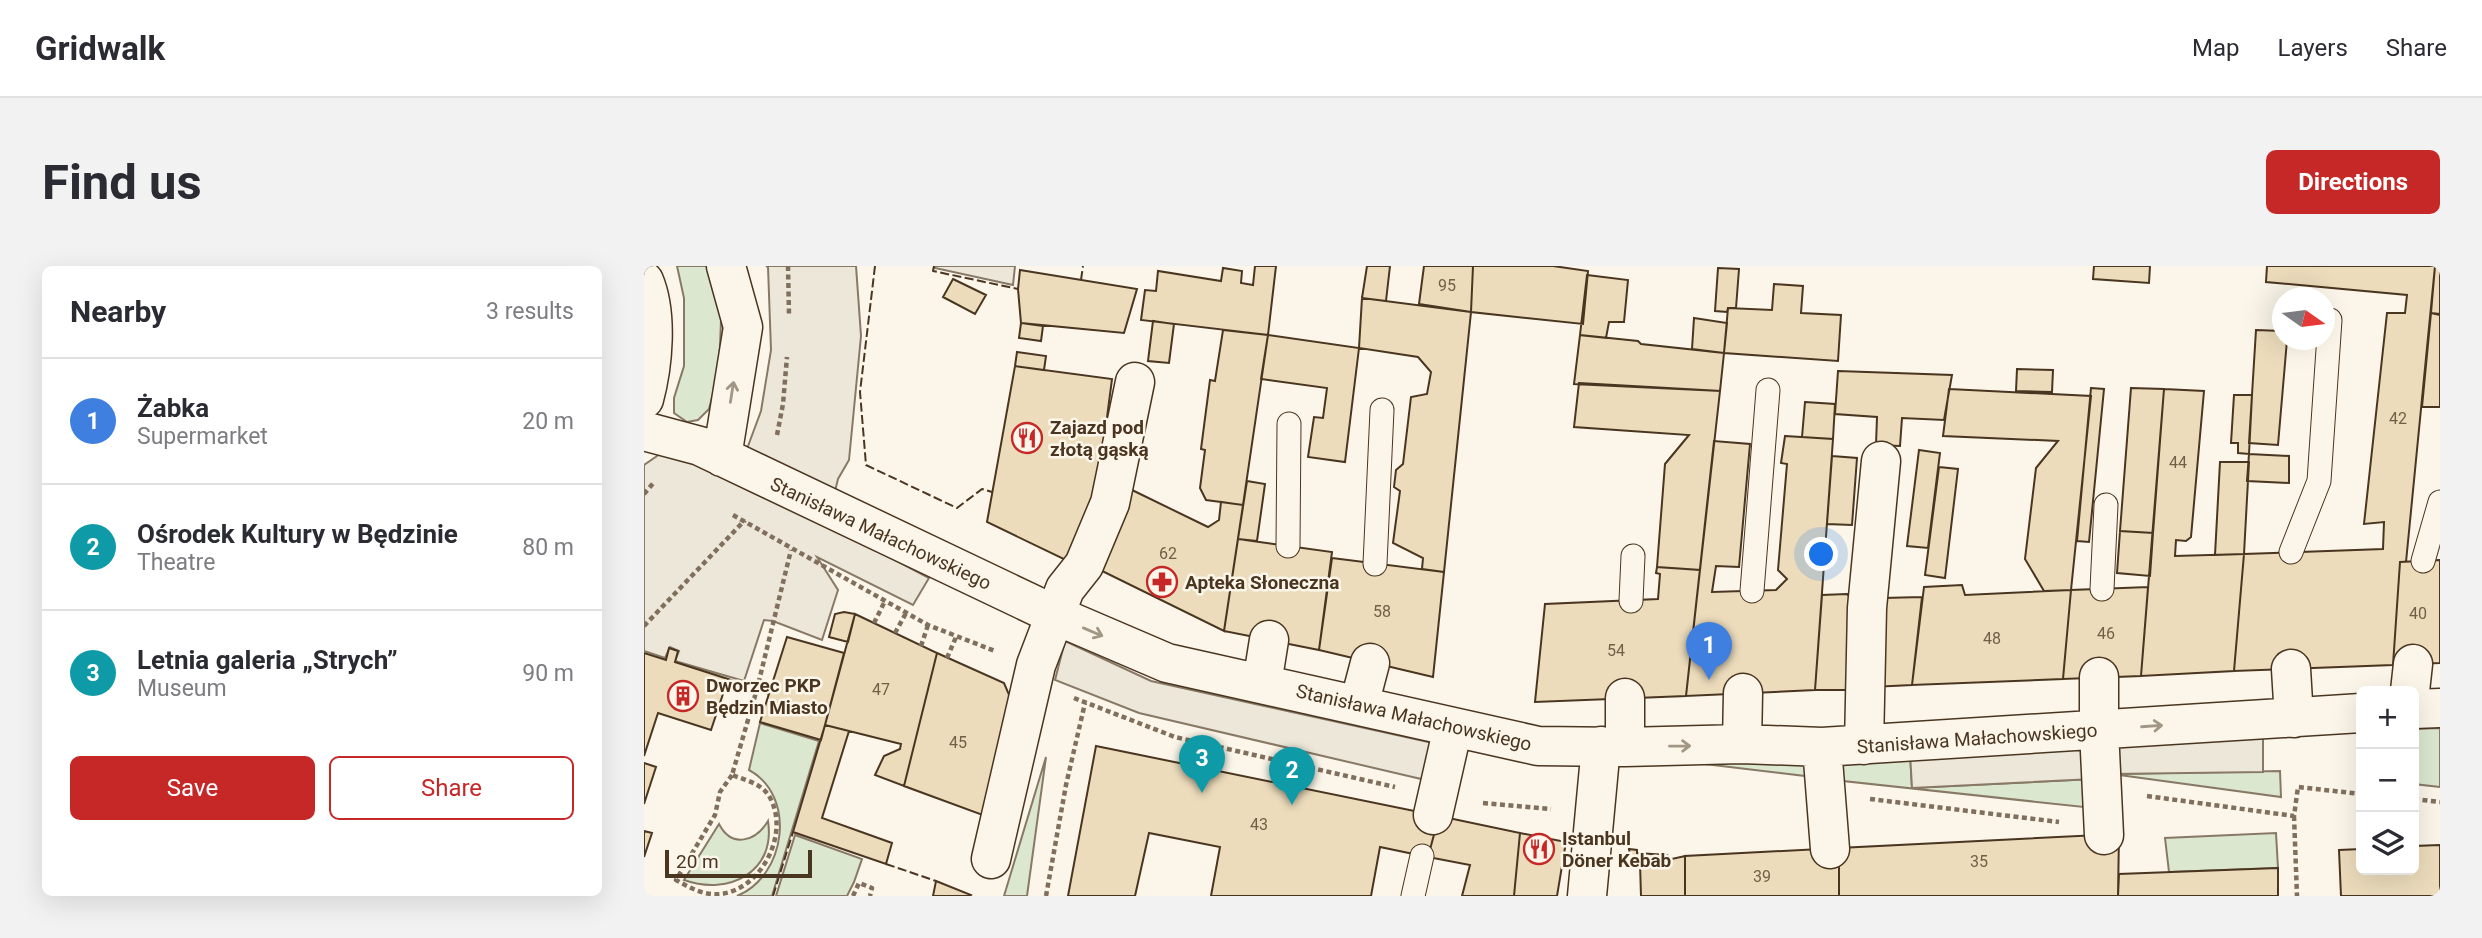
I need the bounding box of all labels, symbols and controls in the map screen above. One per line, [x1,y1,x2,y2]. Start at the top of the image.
text: Gridwalk [35,29,165,68]
text: Map [2192,34,2240,62]
text: Layers [2278,34,2348,62]
text: Share [2386,34,2447,62]
button: Directions [2266,150,2440,214]
text: Find us [42,154,202,211]
house number: 95 [1438,276,1456,295]
north arrow [2272,287,2335,350]
text: Nearby [70,294,166,329]
text: 3 results [486,298,574,325]
one-way arrow [726,381,739,404]
text: Żabka [137,393,209,423]
text: 1 [86,408,100,435]
text: 20 m [522,408,574,435]
house number: 42 [2389,409,2407,428]
place label: Zajazd pod złotą gąską [1050,416,1149,461]
restaurant icon: Zajazd pod złotą gąską [1010,421,1044,455]
text: Supermarket [137,423,268,450]
house number: 44 [2169,453,2187,472]
street label: Stanisława Małachowskiego [767,472,995,595]
text: Ośrodek Kultury w Będzinie [137,519,458,549]
text: 2 [86,534,100,561]
text: 80 m [522,534,574,561]
your location [1804,537,1838,571]
house number: 62 [1159,544,1177,563]
text: Theatre [137,549,215,576]
pharmacy icon: Apteka Słoneczna [1145,565,1179,599]
place label: Apteka Słoneczna [1185,571,1339,594]
house number: 58 [1373,602,1391,621]
house number: 40 [2409,604,2427,623]
pin: 1 [1686,622,1732,680]
house number: 46 [2097,624,2115,643]
one-way arrow [1081,626,1103,639]
house number: 48 [1983,629,2001,648]
house number: 54 [1607,641,1625,660]
text: Letnia galeria „Strych” [137,645,398,675]
text: 3 [86,660,100,687]
text: 90 m [522,660,574,687]
place label: Dworzec PKP Będzin Miasto [706,674,828,719]
text: Museum [137,675,227,702]
building icon: Dworzec PKP Będzin Miasto [666,679,700,713]
street label: Stanisława Małachowskiego [1294,679,1534,756]
house number: 47 [872,680,890,699]
map controls [2356,686,2419,875]
button: + [2356,686,2419,749]
street label: Stanisława Małachowskiego [1856,719,2098,758]
one-way arrow [2140,720,2163,733]
house number: 45 [949,733,967,752]
pin: 3 [1179,735,1225,793]
one-way arrow [1668,739,1691,752]
pin: 2 [1269,747,1315,805]
button: − [2356,749,2419,812]
button: Save [70,756,315,820]
button: Share [329,756,574,820]
button: layers [2356,812,2419,875]
house number: 43 [1250,815,1268,834]
place label: Istanbul Döner Kebab [1562,827,1672,872]
restaurant icon: Istanbul Döner Kebab [1522,832,1556,866]
scale bar [665,847,812,879]
text: 20 m [676,850,719,873]
house number: 35 [1970,852,1988,871]
house number: 39 [1753,867,1771,886]

